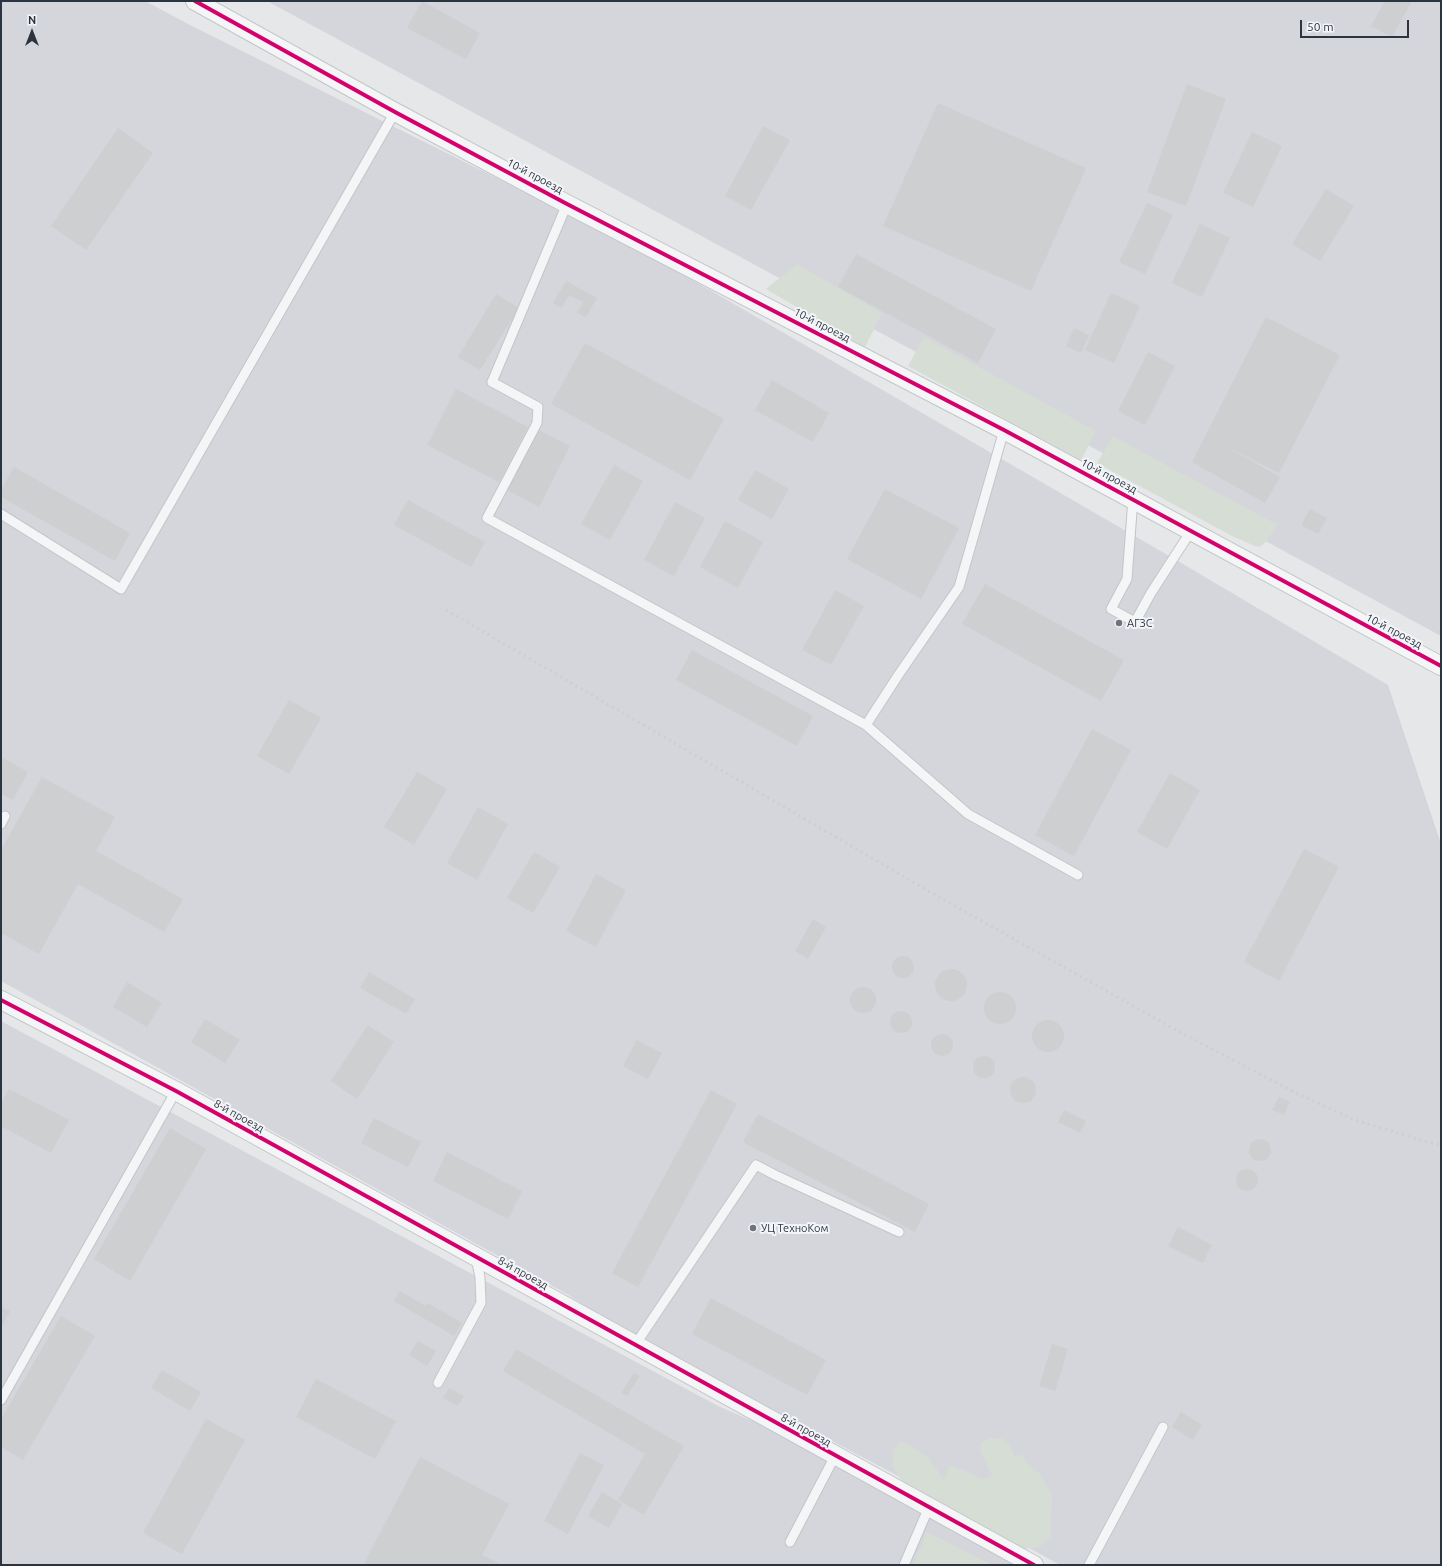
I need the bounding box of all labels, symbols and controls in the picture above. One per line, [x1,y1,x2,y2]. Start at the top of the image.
north arrow [12,12,52,52]
scale bar [1302,12,1411,38]
text: N [28,14,36,26]
text: 50 m [1307,20,1334,33]
street label: 10-й проезд [505,156,565,196]
street label: 10-й проезд [792,305,852,345]
street label: 10-й проезд [1079,456,1139,496]
street label: 10-й проезд [1364,611,1424,651]
place label: АГЗС [1127,616,1153,630]
marker: АГЗС [1114,618,1124,628]
street label: 8-й проезд [212,1097,266,1135]
place label: УЦ ТехноКом [761,1221,829,1235]
marker: УЦ ТехноКом [748,1223,758,1233]
street label: 8-й проезд [496,1254,550,1292]
street label: 8-й проезд [779,1411,833,1449]

